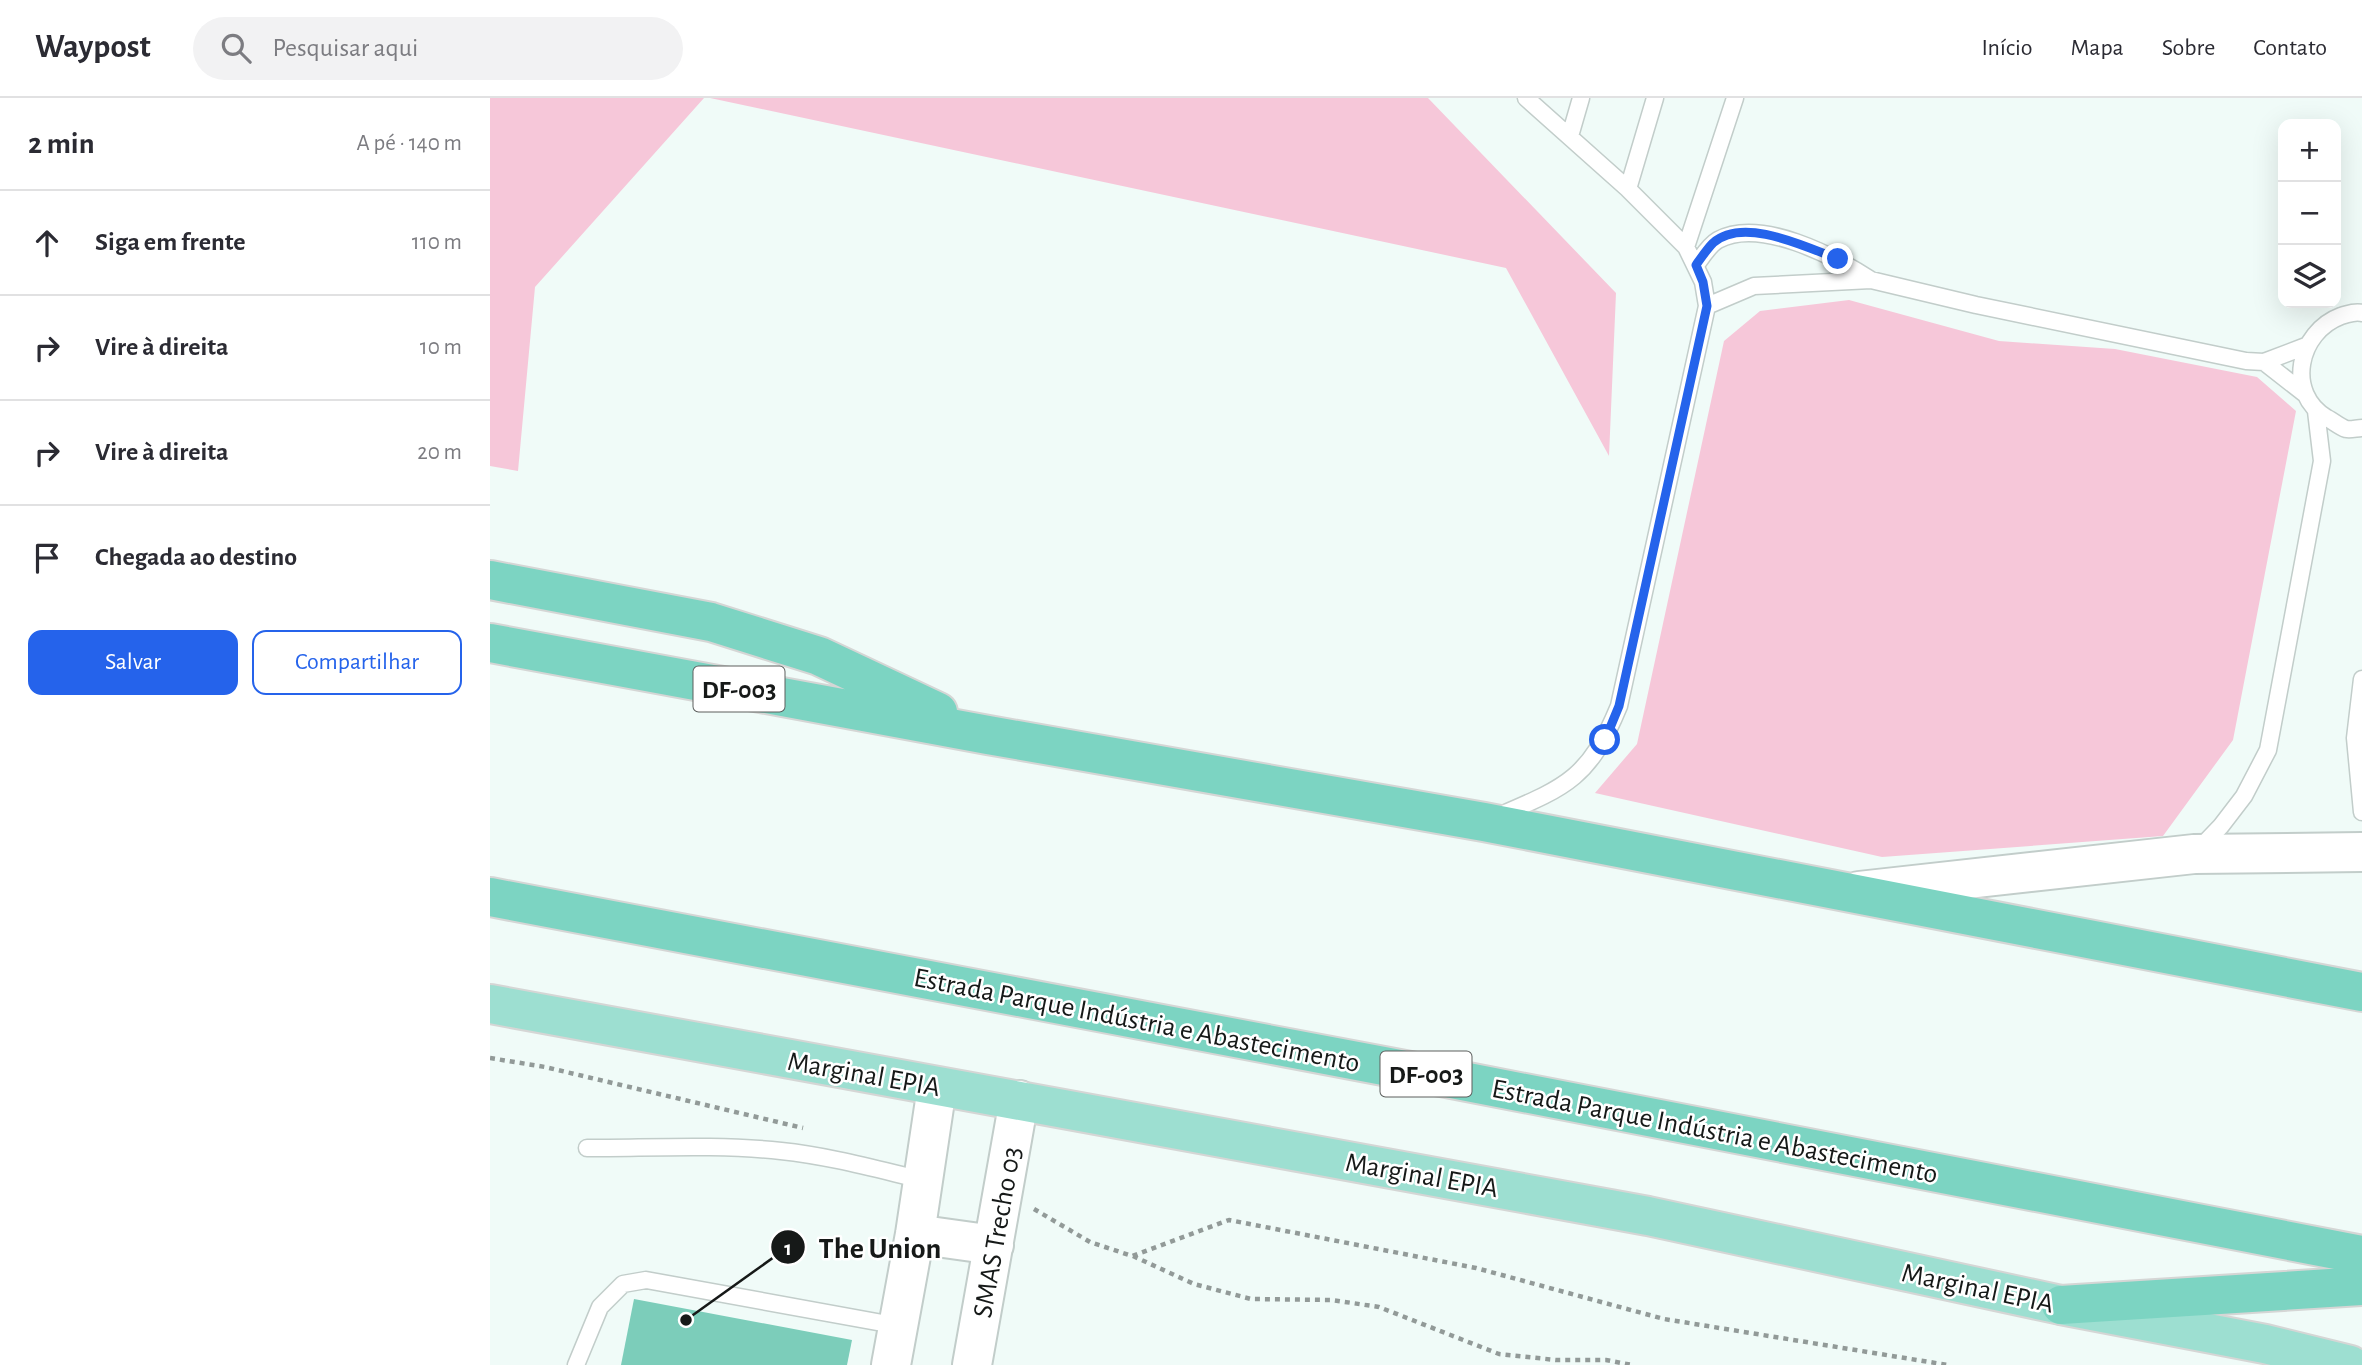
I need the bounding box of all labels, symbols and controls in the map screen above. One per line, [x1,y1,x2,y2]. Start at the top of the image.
search box [193,17,683,80]
icon: search [217,29,255,67]
text: Waypost [35,31,151,64]
text: Pesquisar aqui [273,35,418,61]
text: Início [1981,36,2033,60]
text: Mapa [2071,36,2124,60]
text: Sobre [2162,36,2215,60]
text: Contato [2253,36,2327,60]
map controls [2278,119,2341,308]
button: + [2278,119,2341,182]
text: 2 min [28,129,95,159]
text: A pé · 140 m [356,132,462,155]
button: − [2278,182,2341,245]
icon: ahead [28,224,66,262]
text: Siga em frente [95,229,246,255]
text: 110 m [412,231,462,254]
route end [1822,243,1853,274]
button: layers [2278,245,2341,308]
icon: right [28,329,66,367]
text: Vire à direita [95,334,229,360]
text: 10 m [420,336,462,359]
icon: right [28,434,66,472]
text: Vire à direita [95,439,229,465]
text: 20 m [417,441,462,464]
icon: arrive [28,539,66,577]
text: Chegada ao destino [95,544,297,570]
button: Salvar [28,630,238,695]
button: Compartilhar [252,630,462,695]
road number: DF-003 [694,666,784,712]
route start [1589,724,1620,755]
street label: Estrada Parque Indústria e Abastecimento [911,964,1362,1078]
street label: Marginal EPIA [785,1048,942,1102]
road number: DF-003 [1380,1051,1472,1096]
street label: Estrada Parque Indústria e Abastecimento [1489,1075,1940,1189]
street label: SMAS Trecho 03 [969,1145,1027,1320]
street label: Marginal EPIA [1343,1149,1500,1203]
callout: The Union [770,1222,956,1273]
text: The Union [819,1234,941,1264]
text: 1 [784,1238,792,1259]
street label: Marginal EPIA [1899,1259,2056,1319]

